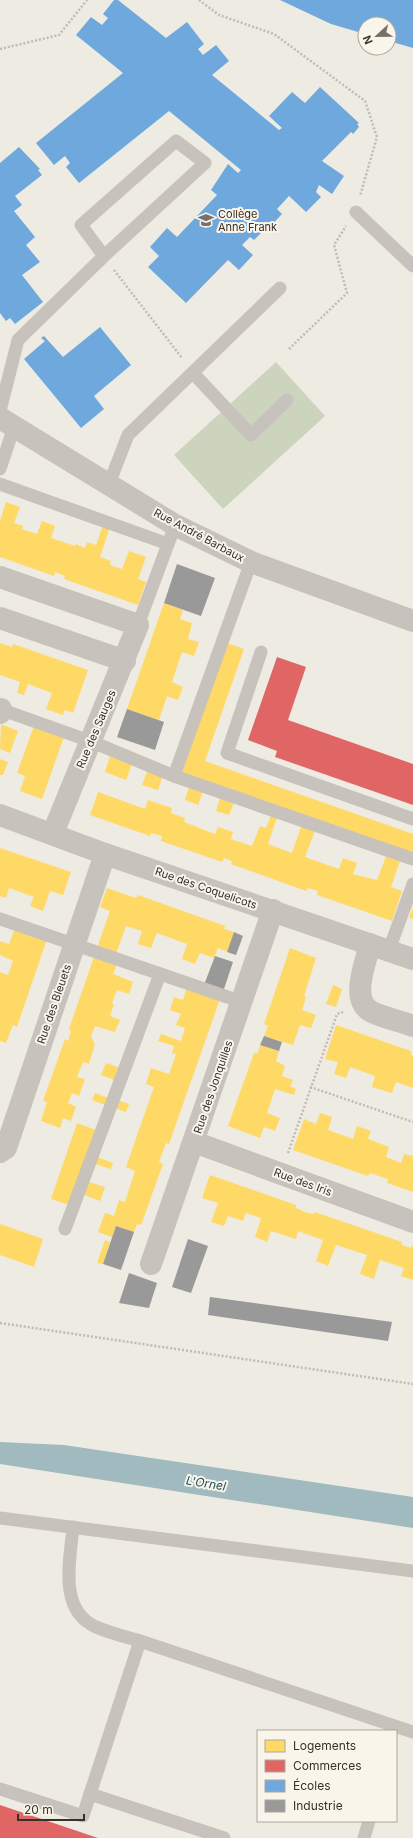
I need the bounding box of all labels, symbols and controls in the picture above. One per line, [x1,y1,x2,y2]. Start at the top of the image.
north arrow [357,16,397,56]
text: N [360,33,376,46]
place label: Collège Anne Frank [218,207,277,234]
school or university icon: Collège Anne Frank [197,211,215,229]
street label: Rue André Barbaux [151,505,247,565]
street label: Rue des Sauges [73,687,119,770]
street label: Rue des Coquelicots [153,864,259,912]
street label: Rue des Bleuets [34,962,74,1046]
street label: Rue des Jonquilles [190,1038,236,1136]
street label: Rue des Iris [272,1165,334,1199]
water label: L'Ornel [185,1472,227,1494]
legend [257,1730,397,1822]
text: Logements [293,1738,356,1753]
text: Commerces [293,1758,361,1773]
text: Écoles [293,1778,331,1793]
scale bar [18,1796,84,1822]
text: Industrie [293,1798,343,1813]
text: 20 m [24,1802,53,1817]

